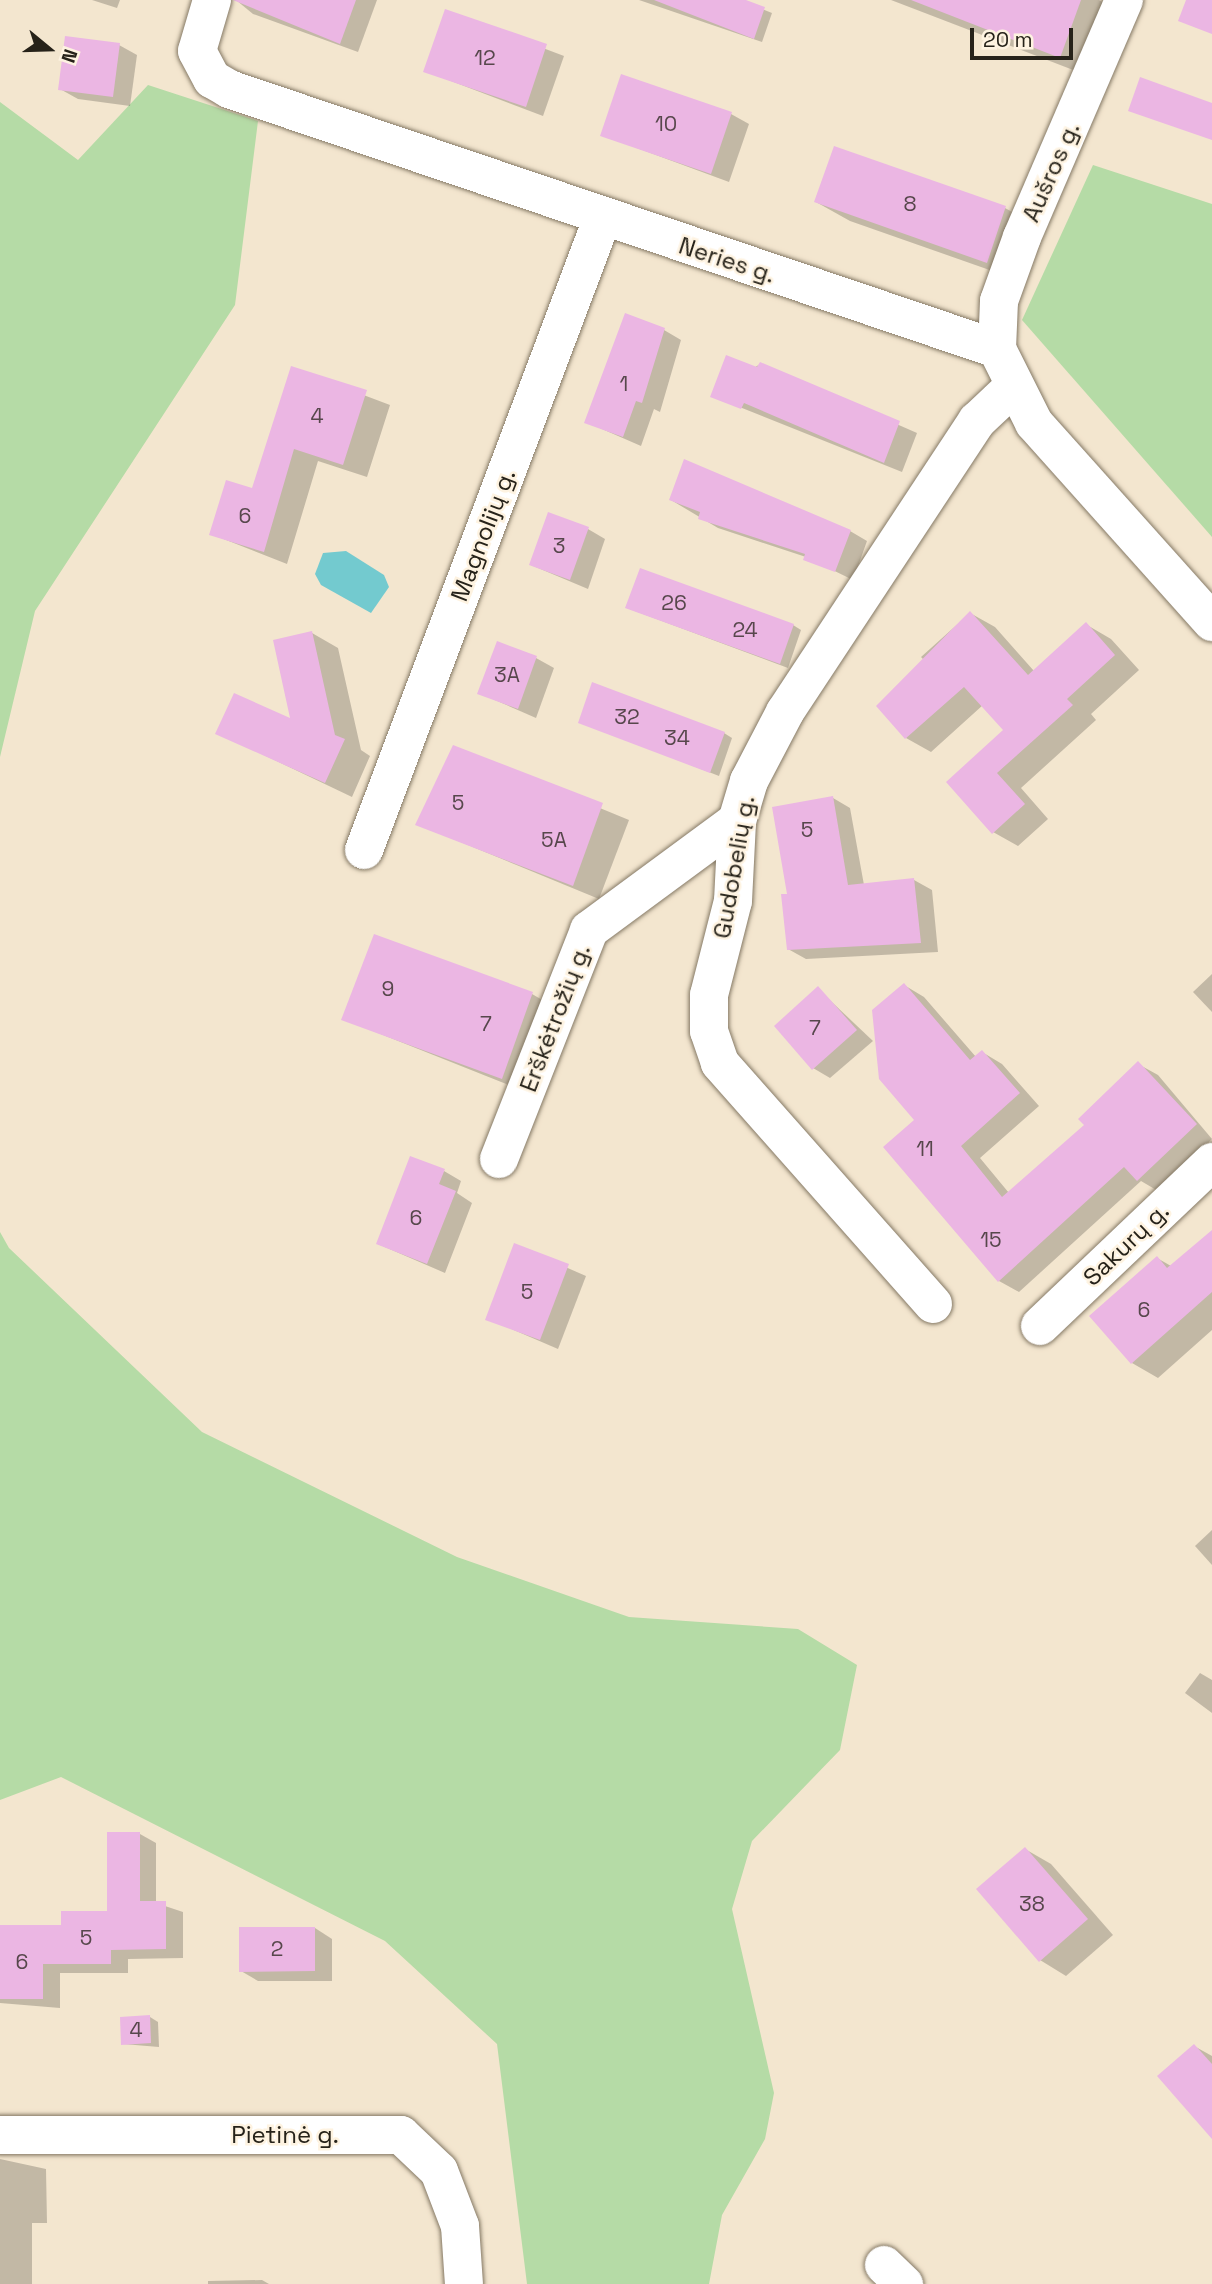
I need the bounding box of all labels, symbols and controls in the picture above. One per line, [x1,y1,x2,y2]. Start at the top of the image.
north arrow [14,14,84,84]
scale bar [974,14,1077,58]
text: 20 m [983,26,1033,53]
house number: 12 [474,45,496,71]
text: N [55,46,83,66]
house number: 10 [655,111,677,137]
street label: Aušros g. [1016,118,1086,226]
house number: 8 [903,191,917,217]
street label: Neries g. [675,231,779,289]
house number: 1 [620,371,628,397]
house number: 4 [310,403,324,429]
street label: Magnolijų g. [445,465,521,605]
house number: 6 [239,503,251,529]
house number: 3 [553,533,565,559]
house number: 26 [661,590,687,616]
house number: 24 [732,617,758,643]
house number: 3A [494,662,520,688]
house number: 32 [614,704,640,730]
house number: 34 [664,725,690,751]
house number: 5 [452,790,464,816]
street label: Gudobelių g. [707,793,761,941]
house number: 5 [801,817,813,843]
house number: 5A [541,827,567,853]
street label: Erškėtrožių g. [514,940,596,1096]
house number: 9 [382,976,394,1002]
house number: 7 [480,1011,492,1037]
house number: 7 [809,1015,821,1041]
house number: 11 [916,1136,934,1162]
street label: Sakurų g. [1077,1196,1175,1292]
house number: 6 [410,1205,422,1231]
house number: 15 [980,1227,1002,1253]
house number: 5 [521,1279,533,1305]
house number: 6 [1138,1297,1150,1323]
house number: 38 [1019,1891,1045,1917]
house number: 5 [80,1925,92,1951]
house number: 2 [271,1936,283,1962]
house number: 6 [16,1949,28,1975]
house number: 4 [129,2017,143,2043]
street label: Pietinė g. [231,2121,339,2149]

